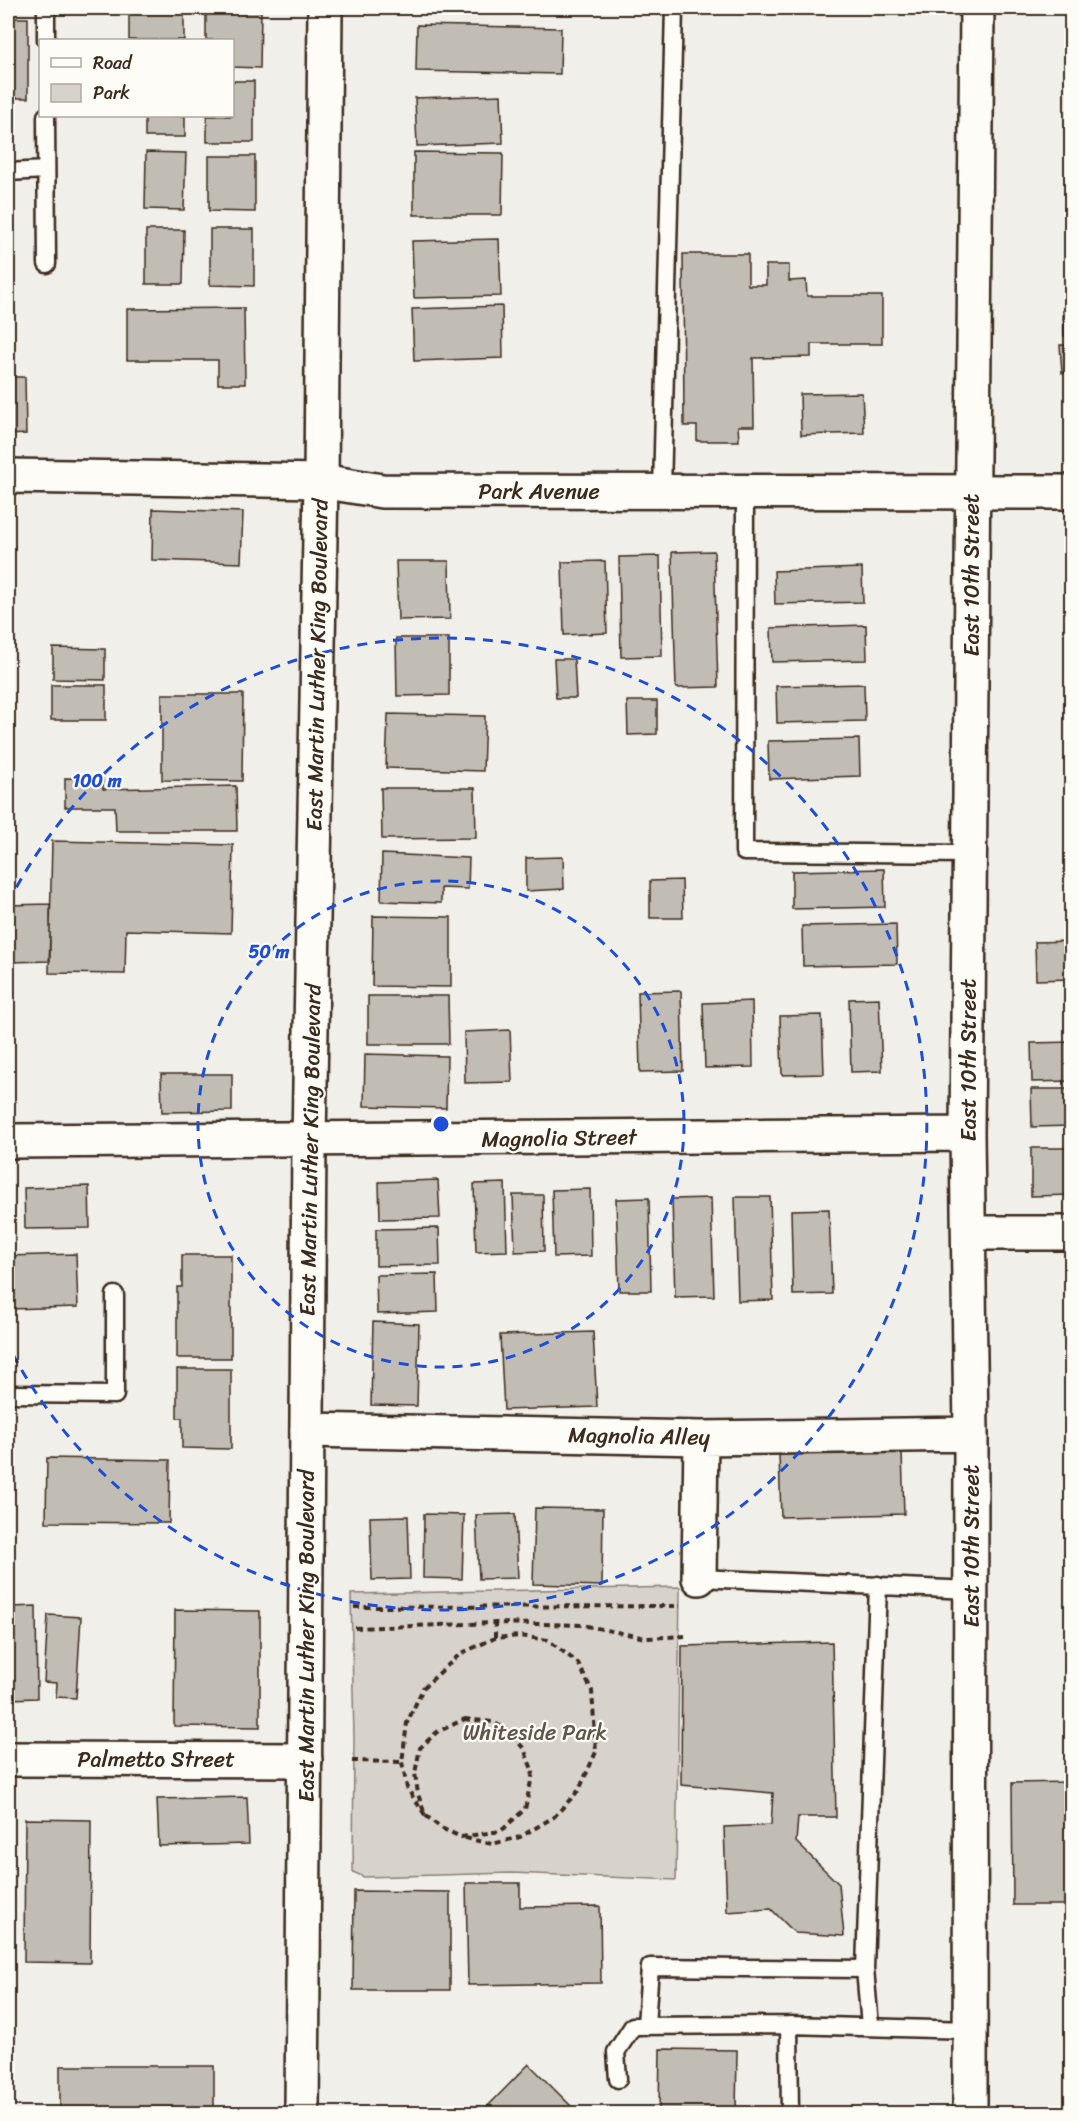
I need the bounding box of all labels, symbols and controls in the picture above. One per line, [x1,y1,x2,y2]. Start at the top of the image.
legend [39,39,234,117]
text: Road [93,47,133,79]
text: Park [93,77,130,109]
street label: Park Avenue [478,472,600,511]
street label: East 10th Street [952,493,991,656]
street label: East Martin Luther King Boulevard [295,497,339,832]
text: 100 m [73,765,122,797]
text: 50 m [249,936,290,968]
street label: East 10th Street [949,978,988,1141]
street label: East Martin Luther King Boulevard [288,982,332,1317]
centre of rings [431,1114,451,1134]
street label: Magnolia Street [481,1117,638,1159]
street label: Magnolia Alley [568,1415,711,1457]
street label: East 10th Street [952,1464,991,1627]
street label: East Martin Luther King Boulevard [287,1468,326,1802]
park label: Whiteside Park [463,1713,607,1752]
street label: Palmetto Street [77,1740,235,1779]

